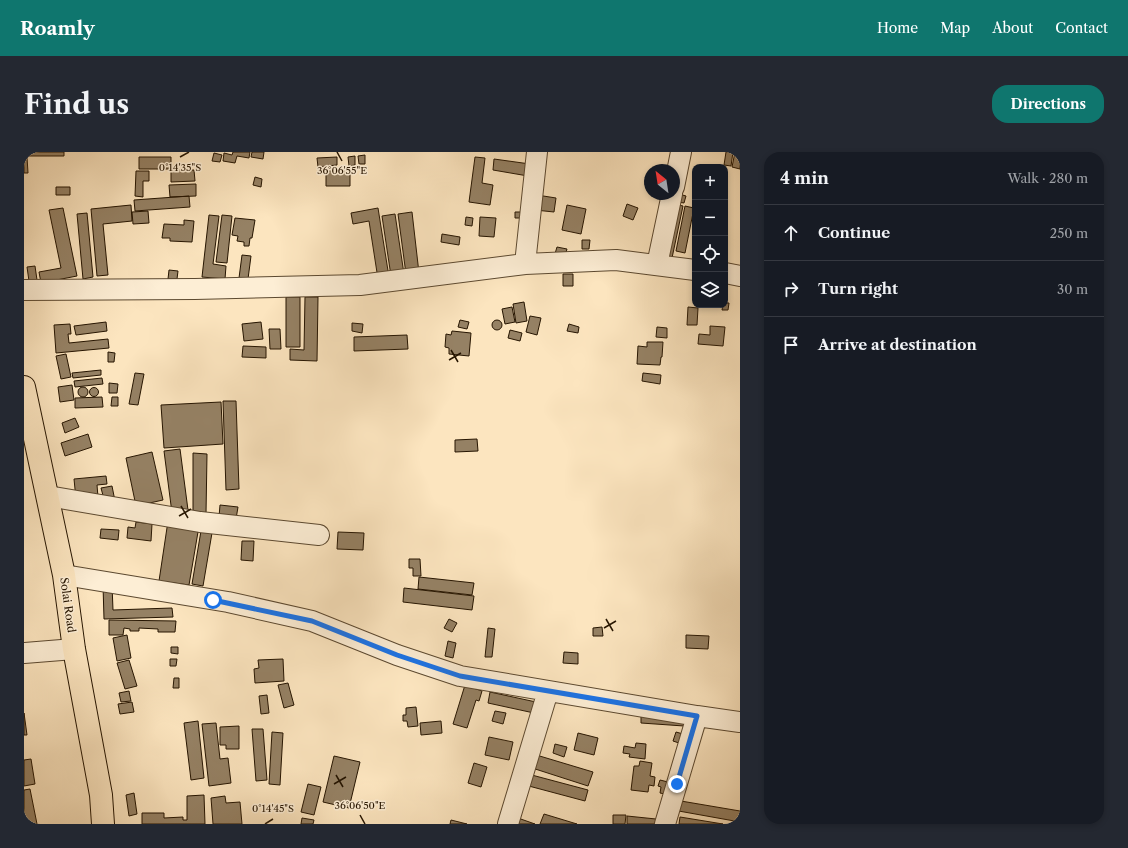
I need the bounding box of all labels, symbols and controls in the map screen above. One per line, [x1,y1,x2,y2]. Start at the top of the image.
text: Roamly [20,17,95,40]
text: Home [877,19,918,37]
text: Map [940,19,970,37]
text: About [992,19,1033,37]
text: Contact [1055,19,1108,37]
button: Directions [992,85,1104,123]
text: Find us [24,87,129,121]
text: 0°14'35"S [159,161,201,174]
text: 36°06'55"E [317,164,367,177]
north arrow [644,164,680,200]
map controls [692,164,728,308]
button: + [692,164,728,200]
text: 4 min [780,168,829,188]
text: Walk · 280 m [1007,170,1088,186]
button: − [692,200,728,236]
icon: ahead [780,222,802,244]
text: Continue [818,223,890,242]
text: 250 m [1050,225,1088,241]
button: locate [692,236,728,272]
button: layers [692,272,728,308]
icon: right [780,278,802,300]
text: Turn right [818,279,898,298]
text: 30 m [1057,281,1088,297]
icon: arrive [780,334,802,356]
text: Arrive at destination [818,335,977,354]
street label: Solai Road [57,576,79,634]
route start [204,591,222,609]
route end [668,775,686,793]
text: 36°06'50"E [334,799,386,812]
text: 0°14'45"S [252,802,294,815]

